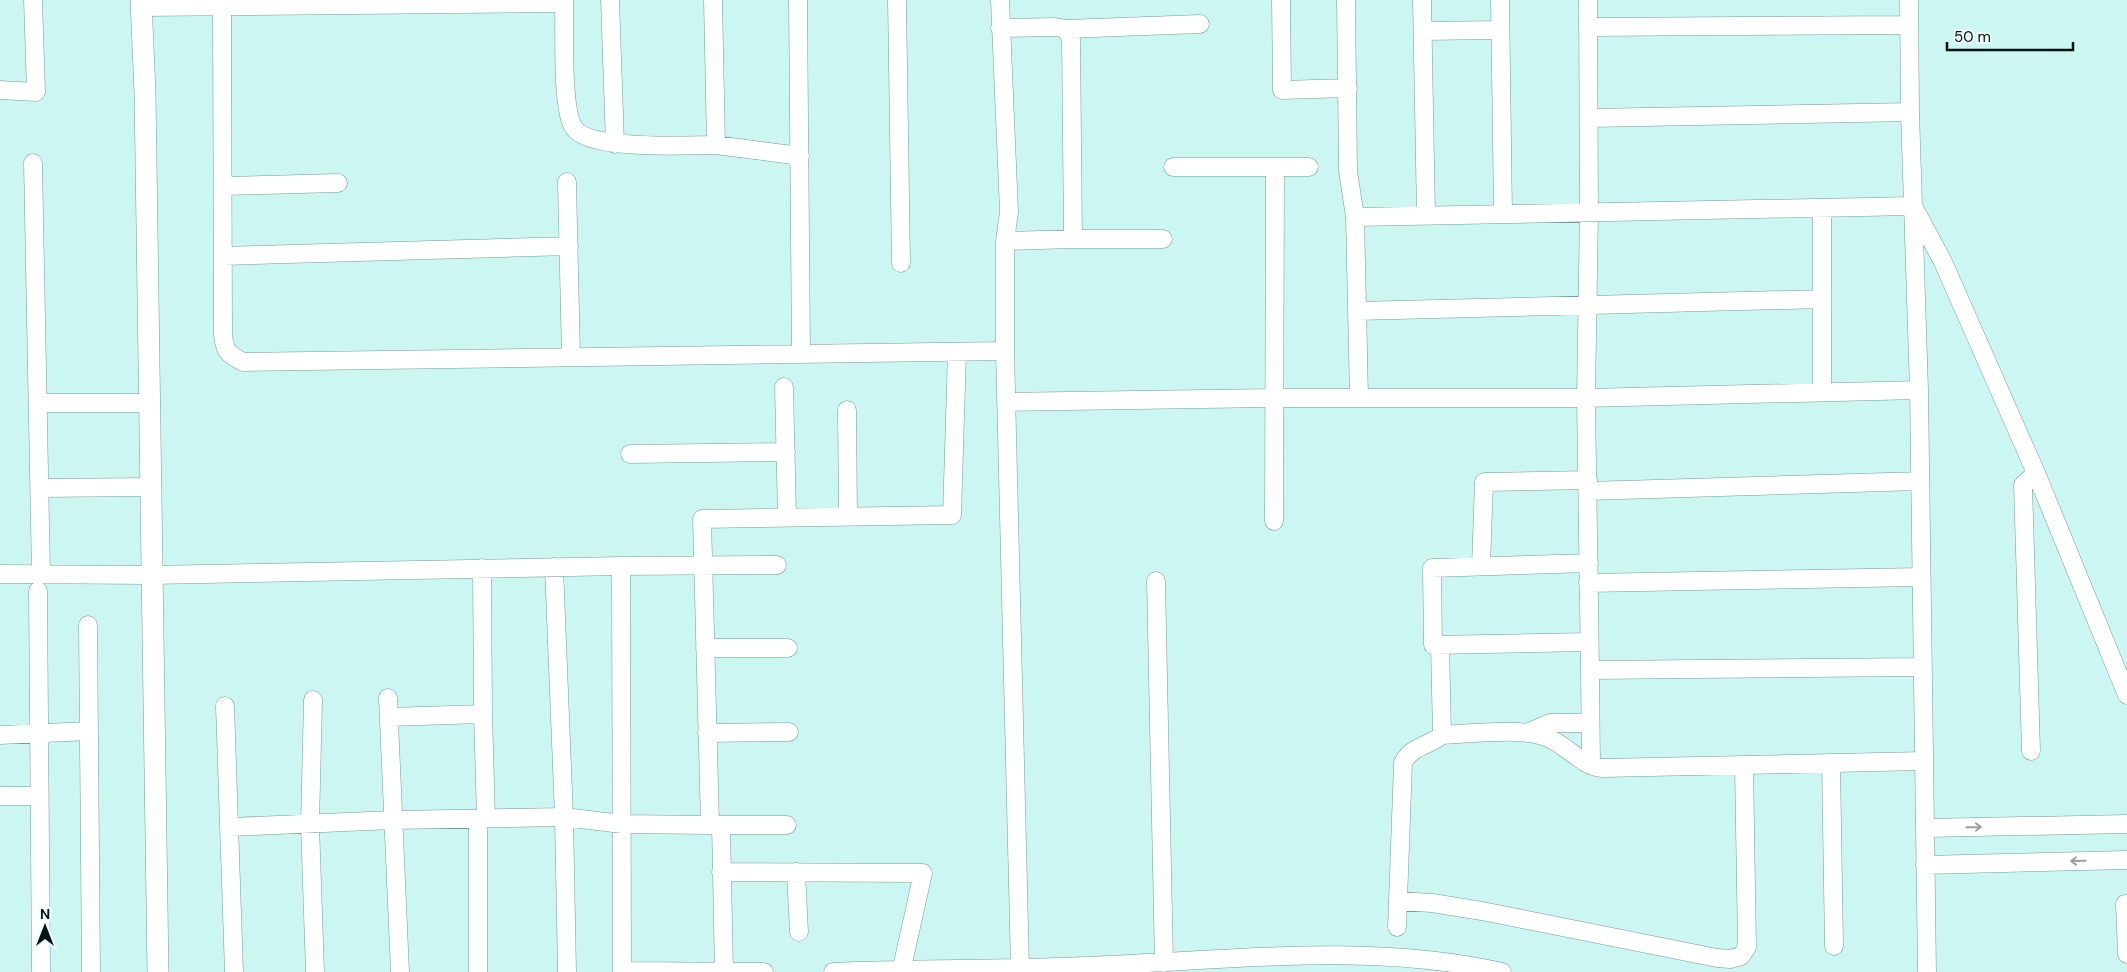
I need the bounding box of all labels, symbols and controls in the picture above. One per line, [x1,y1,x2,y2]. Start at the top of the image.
scale bar [1947,20,2073,52]
text: 50 m [1954,27,1991,47]
one-way arrow [1965,822,1981,832]
one-way arrow [2071,857,2087,866]
north arrow [20,902,70,952]
text: N [40,905,50,923]

